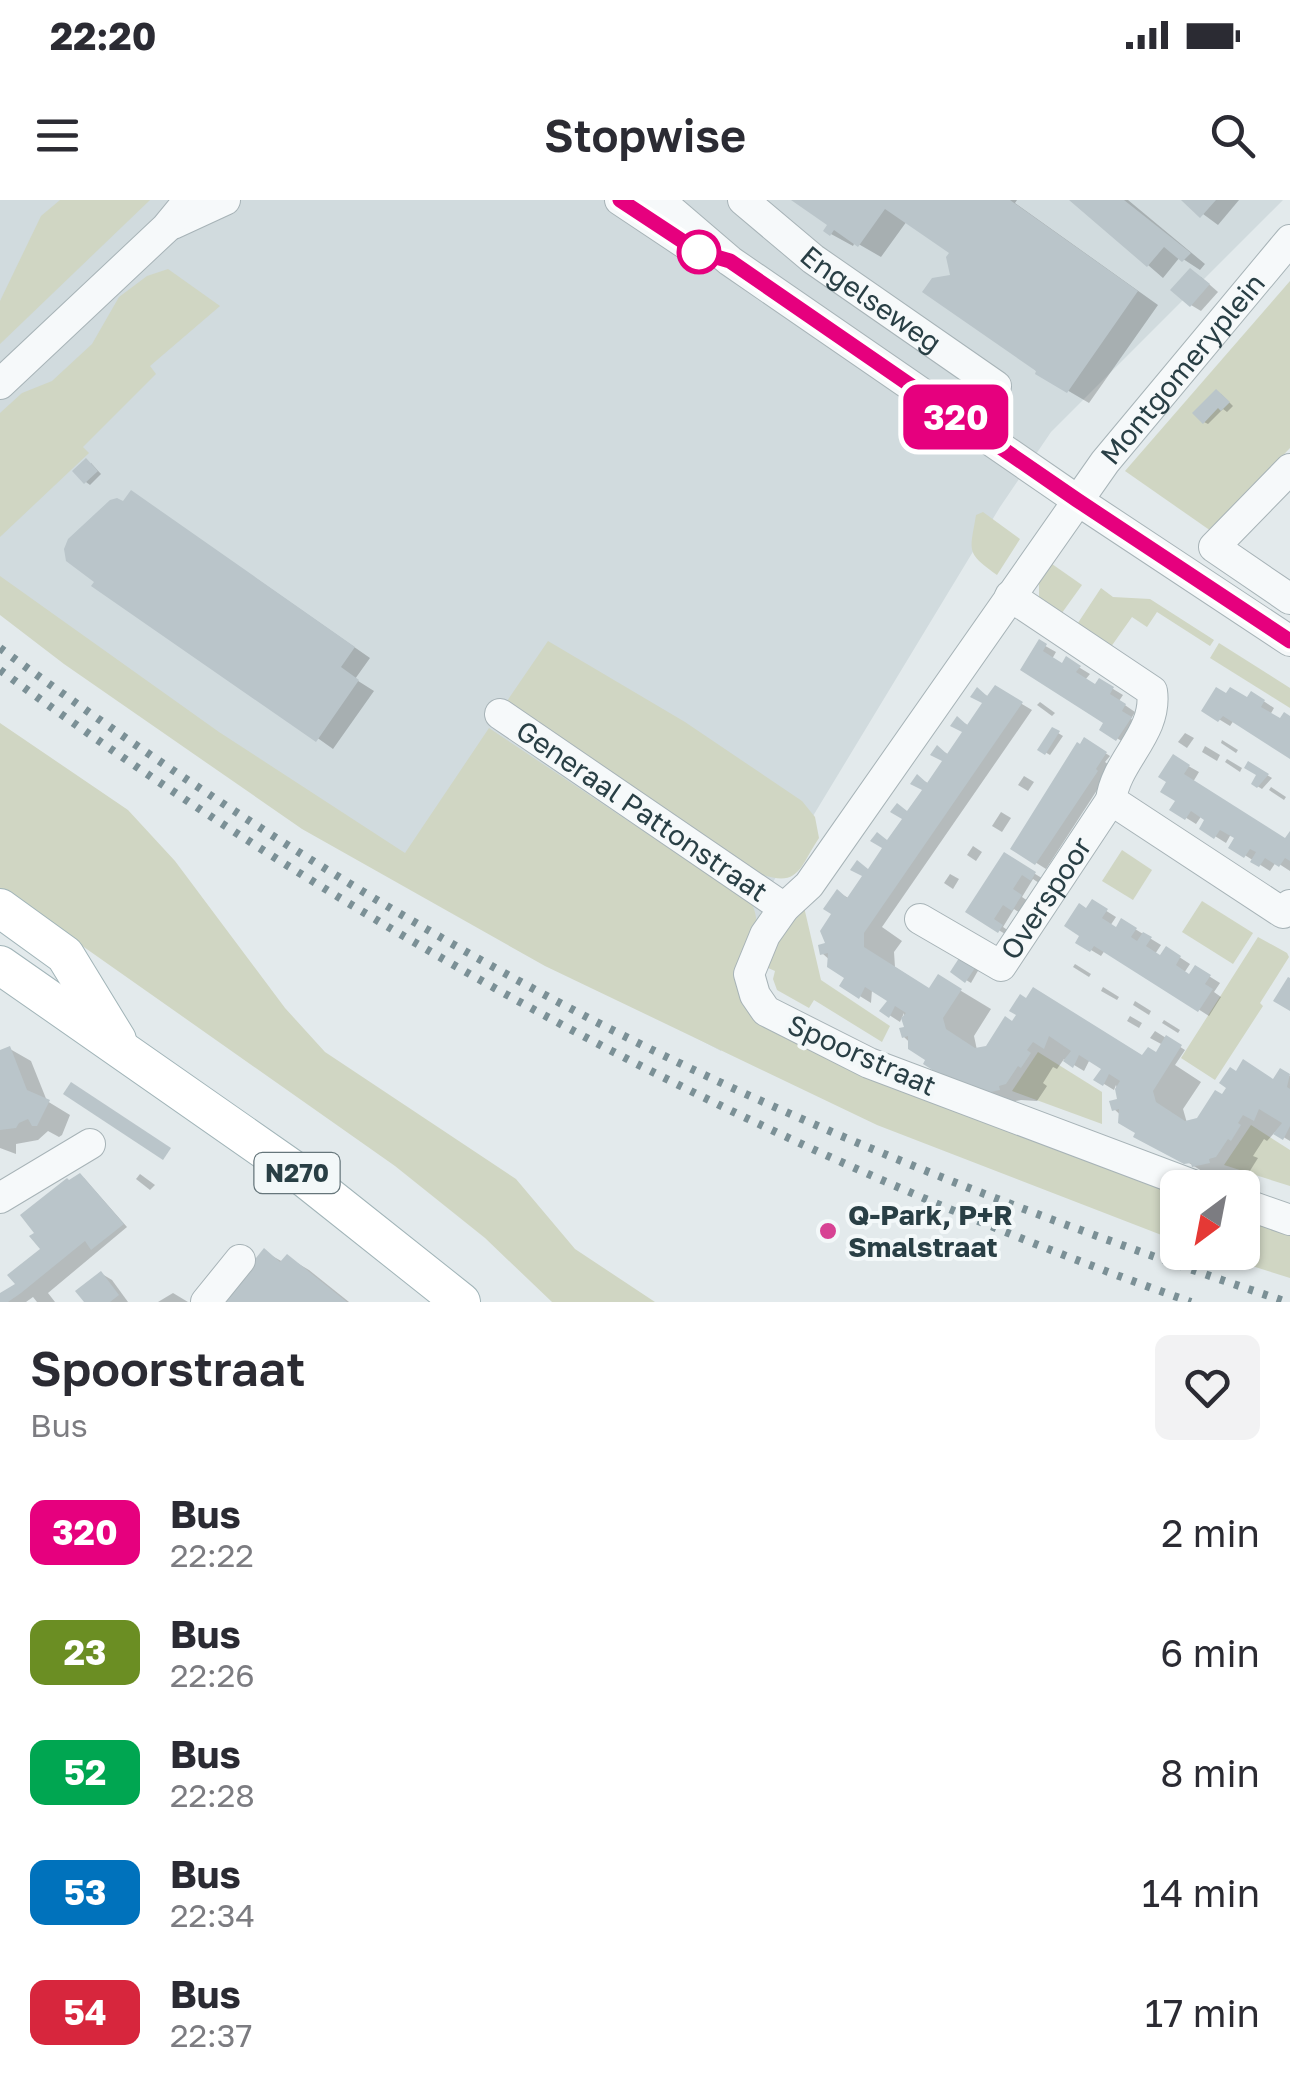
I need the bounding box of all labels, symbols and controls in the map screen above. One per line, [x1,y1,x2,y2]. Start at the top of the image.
text: 22:20 [50,13,156,58]
icon: menu [30,108,85,163]
text: Stopwise [544,108,746,162]
icon: search [1205,108,1260,163]
unlabelled marker [678,231,720,273]
street label: Engelseweg [794,239,948,359]
street label: Montgomeryplein [1093,266,1271,471]
line badge: 320 [898,384,1014,450]
text: 320 [923,396,989,438]
street label: Generaal Pattonstraat [510,713,774,908]
street label: Overspoor [993,831,1098,965]
street label: Spoorstraat [783,1007,941,1102]
road number: N270 [254,1153,340,1193]
north arrow [1160,1170,1260,1270]
map controls [1160,1170,1260,1270]
place label: Q-Park, P+R Smalstraat [848,1198,1013,1263]
marker: Q-Park, P+R Smalstraat [817,1220,839,1242]
button: heart [1155,1335,1260,1440]
text: Spoorstraat [30,1339,305,1397]
text: Bus [30,1406,88,1444]
text: Bus [170,1491,241,1536]
text: 2 min [1161,1510,1260,1555]
text: 320 [52,1511,118,1553]
text: 22:22 [170,1536,254,1574]
text: Bus [170,1611,241,1656]
text: 6 min [1160,1630,1260,1675]
text: 23 [64,1631,106,1673]
text: 22:26 [170,1656,255,1694]
text: Bus [170,1731,241,1776]
text: 8 min [1160,1750,1260,1795]
text: 52 [64,1751,106,1793]
text: 22:28 [170,1776,255,1814]
text: Bus [170,1851,241,1896]
text: 14 min [1142,1870,1260,1915]
text: 53 [64,1871,106,1913]
text: 22:34 [170,1896,255,1934]
text: Bus [170,1971,241,2016]
text: 17 min [1145,1990,1260,2035]
text: 54 [63,1991,107,2033]
text: 22:37 [170,2016,252,2054]

